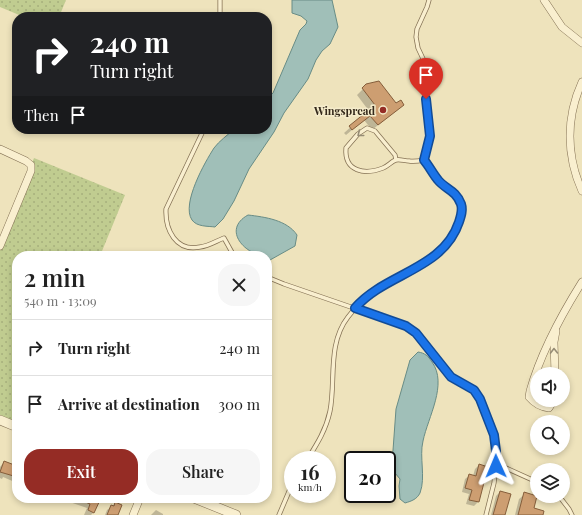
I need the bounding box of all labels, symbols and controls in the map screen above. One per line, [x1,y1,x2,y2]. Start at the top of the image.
text: 240 m [90,23,169,60]
icon: right [24,28,76,80]
pin [409,58,443,99]
text: Turn right [90,59,173,83]
icon: arrive [415,64,437,86]
place label: Wingspread [313,103,375,118]
icon: arrive [67,104,89,126]
text: Then [24,105,59,125]
marker: Wingspread [378,105,388,115]
one-way arrow [358,129,365,136]
text: 2 min [24,261,85,293]
button: close [218,264,260,306]
text: 540 m · 13:09 [24,292,97,309]
icon: right [24,337,46,359]
text: Turn right [58,338,131,358]
text: 240 m [219,338,260,358]
one-way arrow [550,348,558,354]
map controls [530,367,570,503]
button: sound [530,367,570,407]
icon: arrive [24,393,46,415]
text: Arrive at destination [58,394,200,414]
text: 300 m [218,394,260,414]
button: search [530,415,570,455]
position arrow [475,445,517,487]
button: Exit [24,449,138,495]
button: Share [146,449,260,495]
speed limit sign: 20 [344,451,396,503]
text: 16 [301,458,319,485]
button: layers [530,463,570,503]
text: km/h [298,480,322,494]

